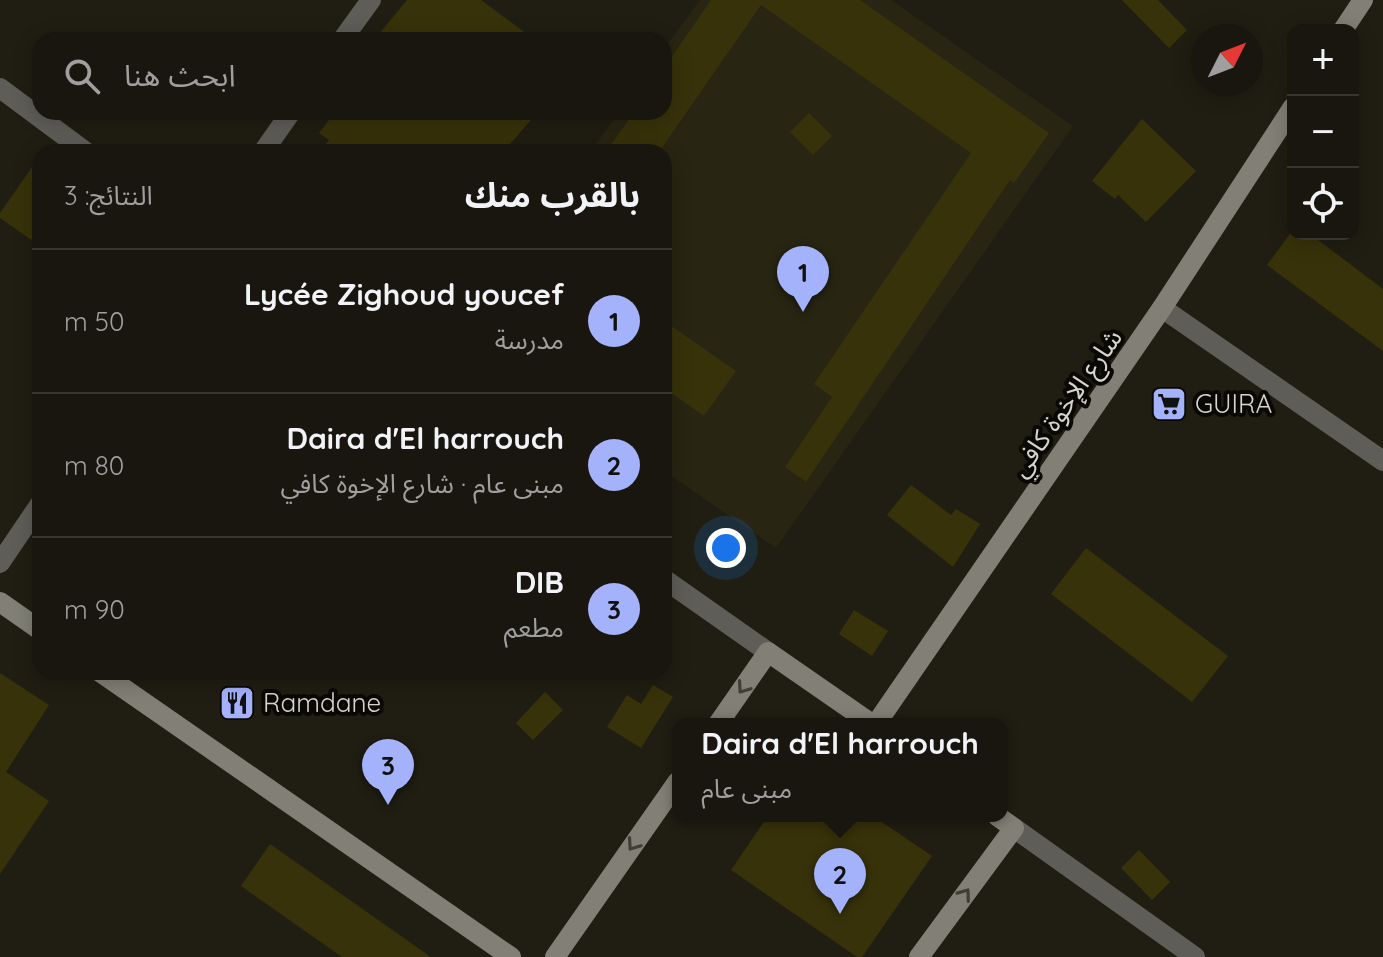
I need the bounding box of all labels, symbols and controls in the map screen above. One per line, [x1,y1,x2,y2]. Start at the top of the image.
north arrow [1191,24,1263,96]
map controls [1287,24,1359,240]
button: + [1287,24,1359,96]
search box [32,32,672,120]
icon: search [60,54,104,98]
text: ابحث هنا [124,56,236,94]
button: − [1287,96,1359,168]
button: locate [1287,168,1359,240]
text: بالقرب منك [465,173,640,216]
text: النتائج: 3 [64,179,153,212]
pin: 1 [777,246,829,312]
text: Lycée Zighoud youcef [244,275,564,313]
text: 50 m [64,305,124,338]
text: 1 [609,305,619,338]
street label: شارع الإخوة كافي [1002,322,1132,485]
text: مدرسة [495,323,564,356]
supermarket icon: GUIRA [1150,385,1188,423]
place label: GUIRA [1195,387,1273,420]
text: Daira d'El harrouch [287,419,564,457]
text: 80 m [64,449,124,482]
text: 2 [607,449,621,482]
text: مبنى عام · شارع الإخوة كافي [280,467,564,500]
your location [706,528,746,568]
text: DIB [515,563,564,601]
text: 90 m [64,593,125,626]
text: 3 [607,593,621,626]
text: مطعم [504,611,564,644]
one-way arrow [738,679,753,694]
restaurant icon: Ramdane [218,684,256,722]
place label: Ramdane [263,686,381,719]
popup [672,718,1008,822]
text: Daira d'El harrouch [701,724,979,762]
pin: 3 [362,739,414,805]
text: مبنى عام [701,772,792,805]
one-way arrow [628,837,643,851]
pin: 2 [814,848,866,914]
one-way arrow [955,888,970,902]

